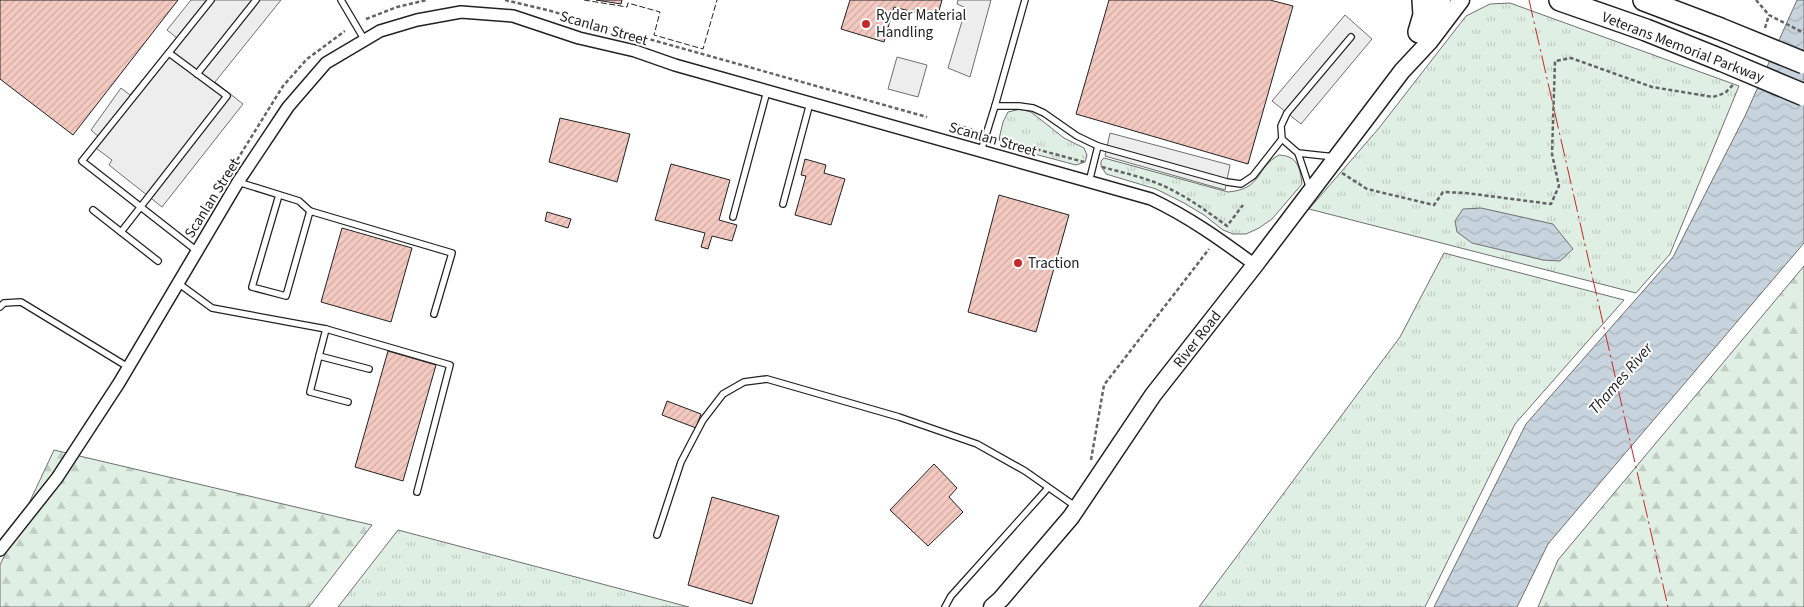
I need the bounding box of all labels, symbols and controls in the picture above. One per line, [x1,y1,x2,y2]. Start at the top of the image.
place label: Ryder Material Handling [876,5,966,43]
street label: Scanlan Street [557,6,650,51]
street label: Veterans Memorial Parkway [1599,7,1767,88]
marker: Ryder Material Handling [860,18,872,30]
street label: Scanlan Street [946,117,1039,162]
street label: Scanlan Street [180,154,245,242]
place label: Traction [1028,253,1080,274]
marker: Traction [1012,257,1024,269]
street label: River Road [1168,306,1226,372]
water label: Thames River [1584,337,1659,419]

